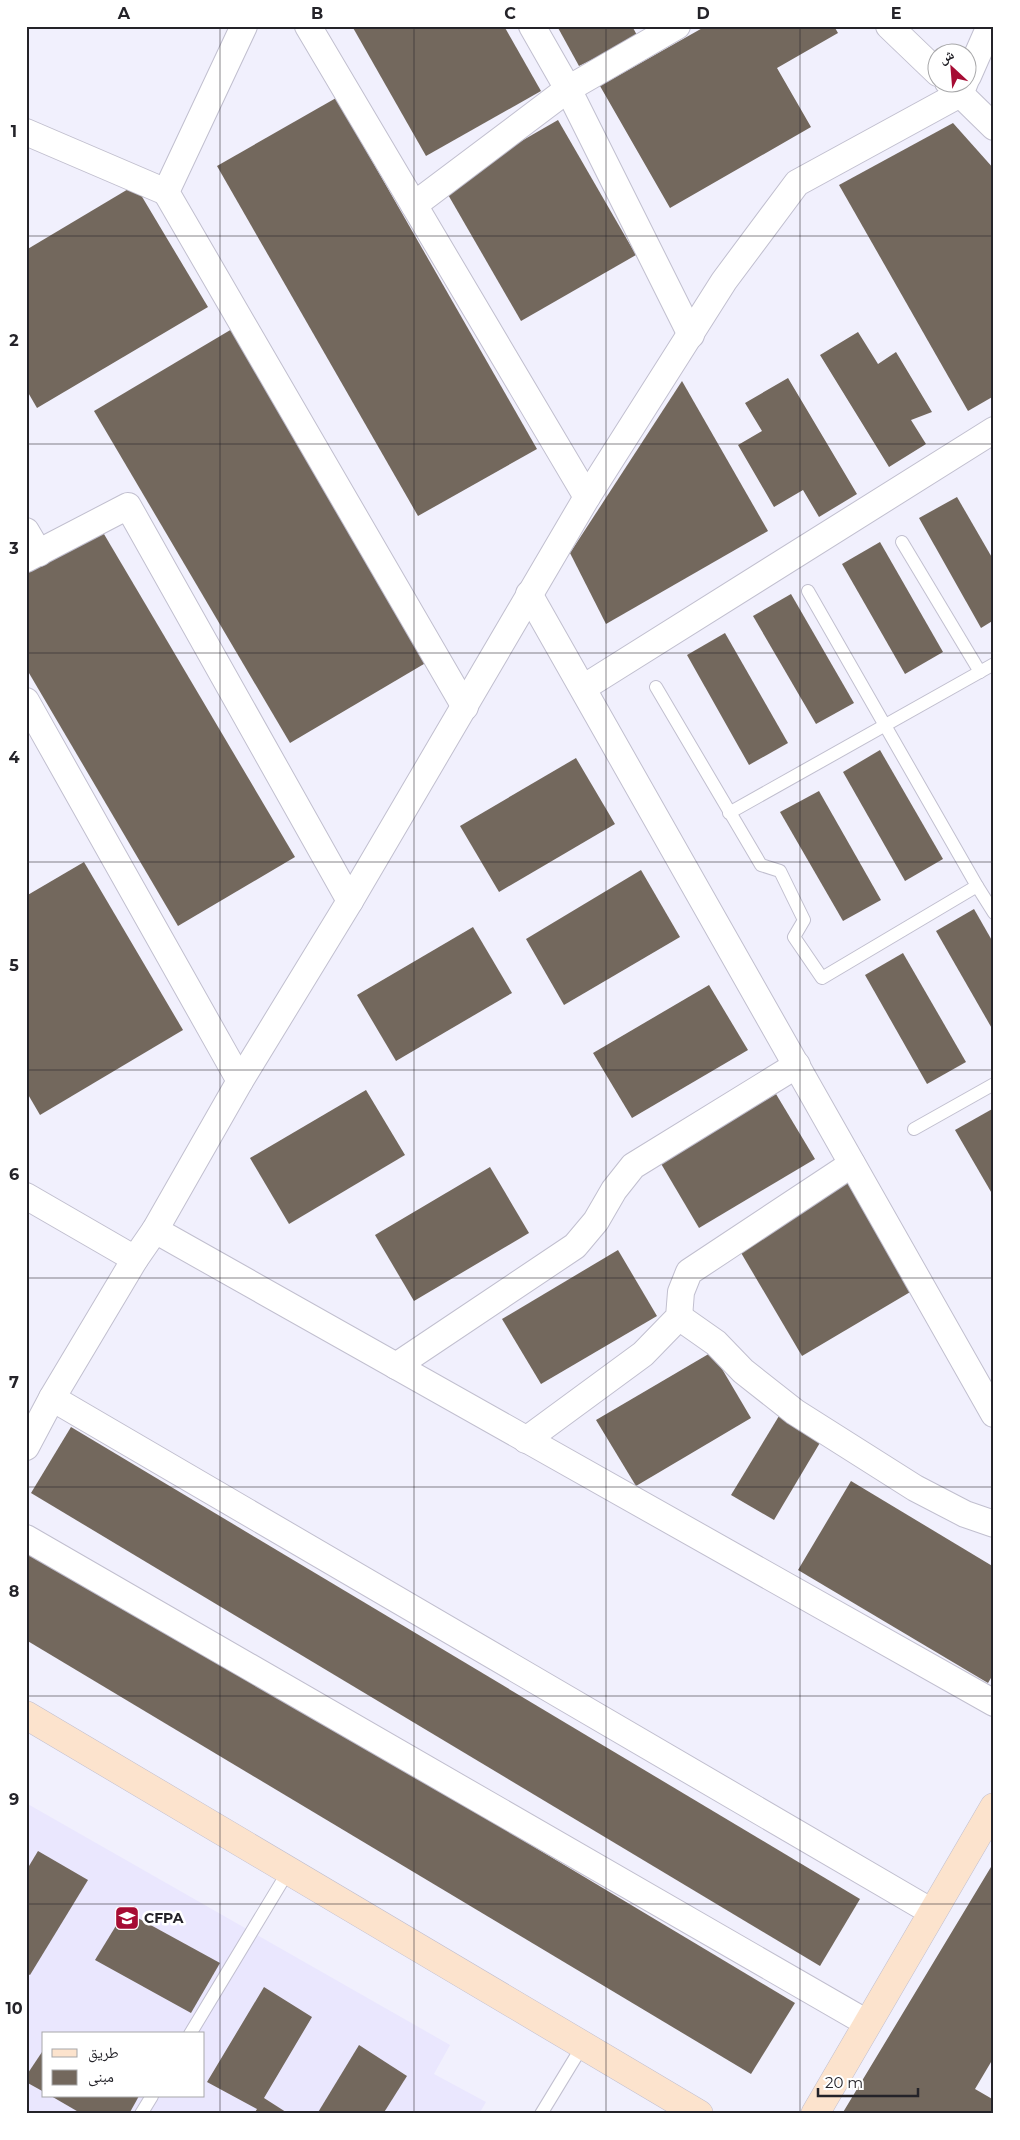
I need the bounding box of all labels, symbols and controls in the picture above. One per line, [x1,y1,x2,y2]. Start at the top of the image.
text: A [117,4,131,23]
text: B [311,4,323,23]
text: C [504,4,516,23]
text: D [696,4,710,23]
text: E [891,4,901,23]
north arrow [928,42,978,92]
text: ش [936,45,957,68]
text: 1 [11,122,17,141]
text: 2 [9,331,19,350]
text: 3 [8,539,19,558]
text: 4 [8,748,20,767]
text: 5 [9,956,19,975]
text: 6 [9,1165,19,1184]
text: 7 [9,1373,19,1392]
text: 8 [9,1582,19,1601]
text: 9 [9,1790,19,1809]
school or university icon: CFPA [114,1905,140,1931]
place label: CFPA [144,1909,184,1927]
text: 10 [5,1999,23,2018]
legend [42,2032,205,2098]
text: طريق [88,2043,119,2063]
scale bar [818,2065,918,2097]
text: مبنى [88,2067,114,2087]
text: 20 m [825,2073,863,2092]

